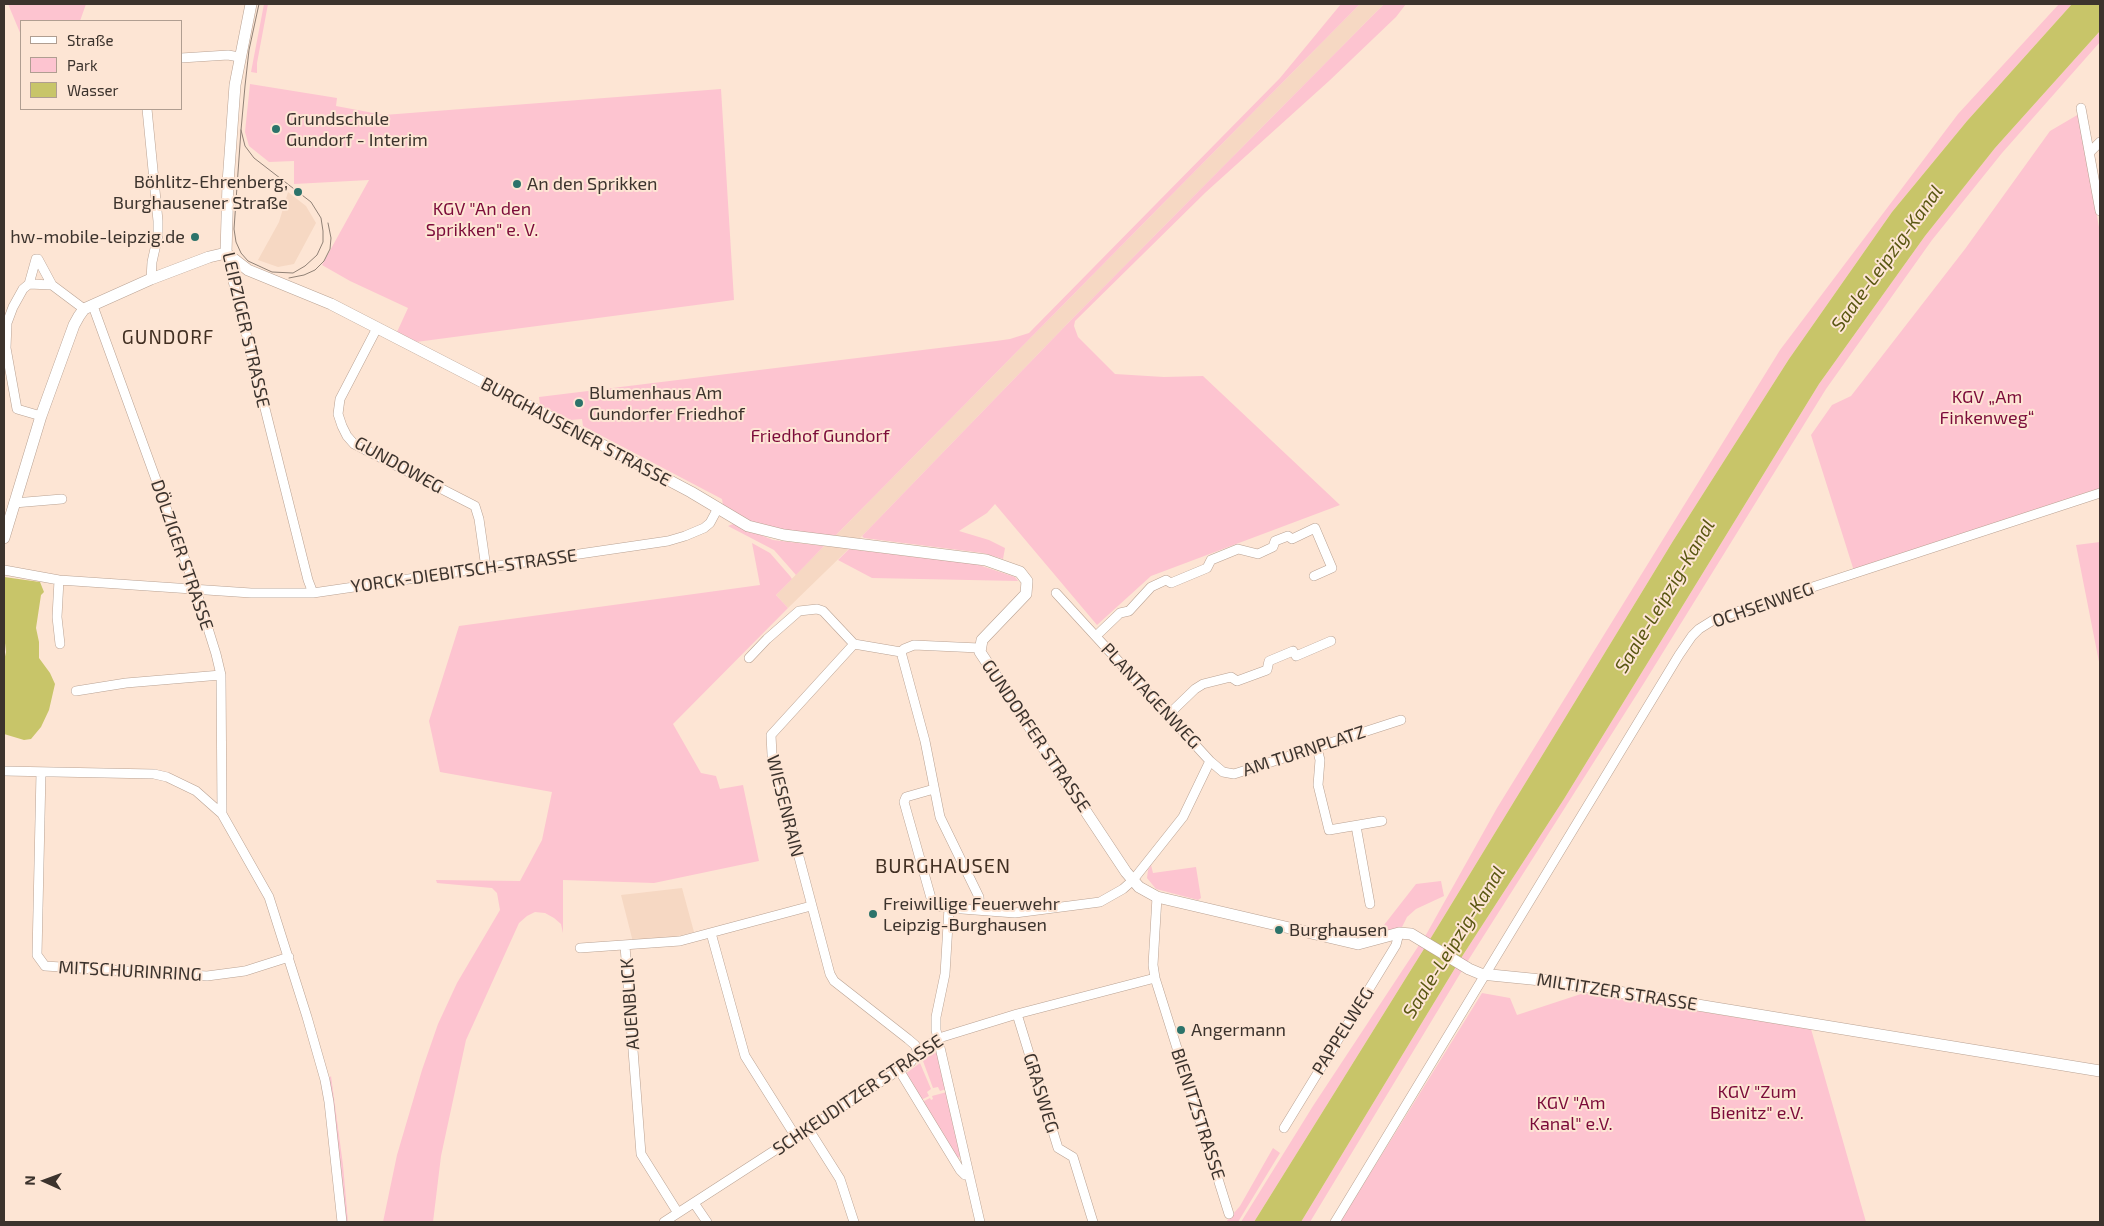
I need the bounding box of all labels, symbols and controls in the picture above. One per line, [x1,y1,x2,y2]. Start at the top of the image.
legend [20,20,182,110]
text: Straße [67,31,113,49]
text: Park [67,56,98,74]
text: Wasser [67,81,119,99]
place label: Grundschule Gundorf - Interim [286,108,428,150]
marker: Grundschule Gundorf - Interim [270,123,282,135]
place label: Böhlitz-Ehrenberg, Burghausener Straße [113,171,288,213]
place label: An den Sprikken [527,173,658,195]
marker: An den Sprikken [511,178,523,190]
water label: Saale-Leipzig-Kanal [1826,181,1948,335]
marker: Böhlitz-Ehrenberg, Burghausener Straße [292,186,304,198]
park label: KGV "An den Sprikken" e. V. [426,198,538,240]
place label: hw-mobile-leipzig.de [10,226,185,248]
marker: hw-mobile-leipzig.de [189,231,201,243]
street label: LEIPZIGER STRASSE [218,250,274,410]
district label: GUNDORF [121,327,215,349]
street label: BURGHAUSENER STRASSE [477,373,675,491]
place label: Blumenhaus Am Gundorfer Friedhof [589,382,745,424]
park label: KGV „Am Finkenweg“ [1940,386,2034,428]
marker: Blumenhaus Am Gundorfer Friedhof [573,397,585,409]
park label: Friedhof Gundorf [750,425,890,447]
street label: GUNDOWEG [351,432,447,498]
street label: DÖLZIGER STRASSE [146,477,218,633]
water label: Saale-Leipzig-Kanal [1610,515,1720,677]
street label: YORCK-DIEBITSCH-STRASSE [349,544,579,598]
street label: OCHSENWEG [1710,578,1816,632]
street label: PLANTAGENWEG [1096,639,1206,753]
street label: GUNDORFER STRASSE [977,656,1095,816]
street label: AM TURNPLATZ [1240,721,1368,781]
street label: WIESENRAIN [762,753,808,859]
district label: BURGHAUSEN [874,854,1012,878]
water label: Saale-Leipzig-Kanal [1398,862,1510,1022]
place label: Freiwillige Feuerwehr Leipzig-Burghausen [883,893,1060,936]
marker: Freiwillige Feuerwehr Leipzig-Burghausen [867,908,879,920]
place label: Burghausen [1289,919,1387,941]
marker: Burghausen [1273,924,1285,936]
street label: MITSCHURINRING [58,956,202,986]
street label: AUENBLICK [616,957,644,1051]
street label: MILTITZER STRASSE [1535,969,1699,1015]
street label: PAPPELWEG [1308,983,1378,1079]
place label: Angermann [1191,1019,1286,1041]
marker: Angermann [1175,1024,1187,1036]
street label: SCHKEUDITZER STRASSE [769,1030,947,1160]
street label: BIENITZSTRASSE [1167,1045,1229,1183]
street label: GRASWEG [1019,1051,1063,1135]
park label: KGV "Zum Bienitz" e.V. [1710,1081,1804,1124]
park label: KGV "Am Kanal" e.V. [1529,1092,1613,1134]
north arrow [20,1156,70,1206]
text: N [21,1175,38,1186]

